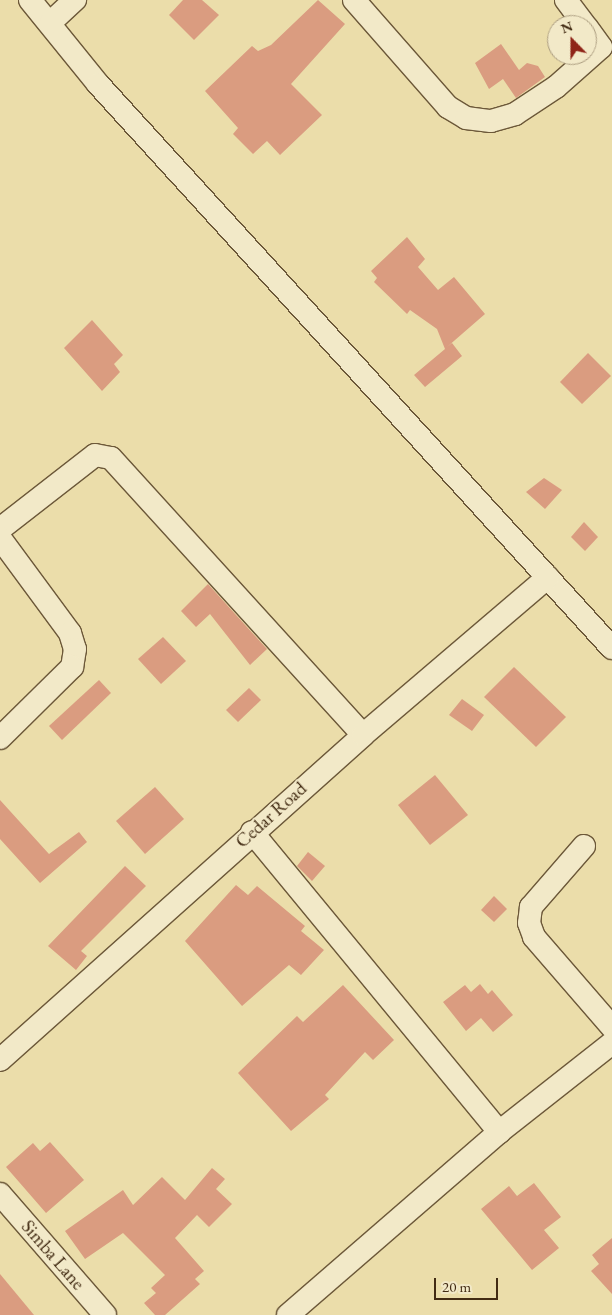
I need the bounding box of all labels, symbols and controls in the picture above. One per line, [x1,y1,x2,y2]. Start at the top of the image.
north arrow [547,15,597,65]
text: N [558,17,575,37]
street label: Cedar Road [231,777,311,853]
street label: Simba Lane [16,1215,90,1295]
scale bar [437,1268,501,1300]
text: 20 m [442,1277,471,1296]

